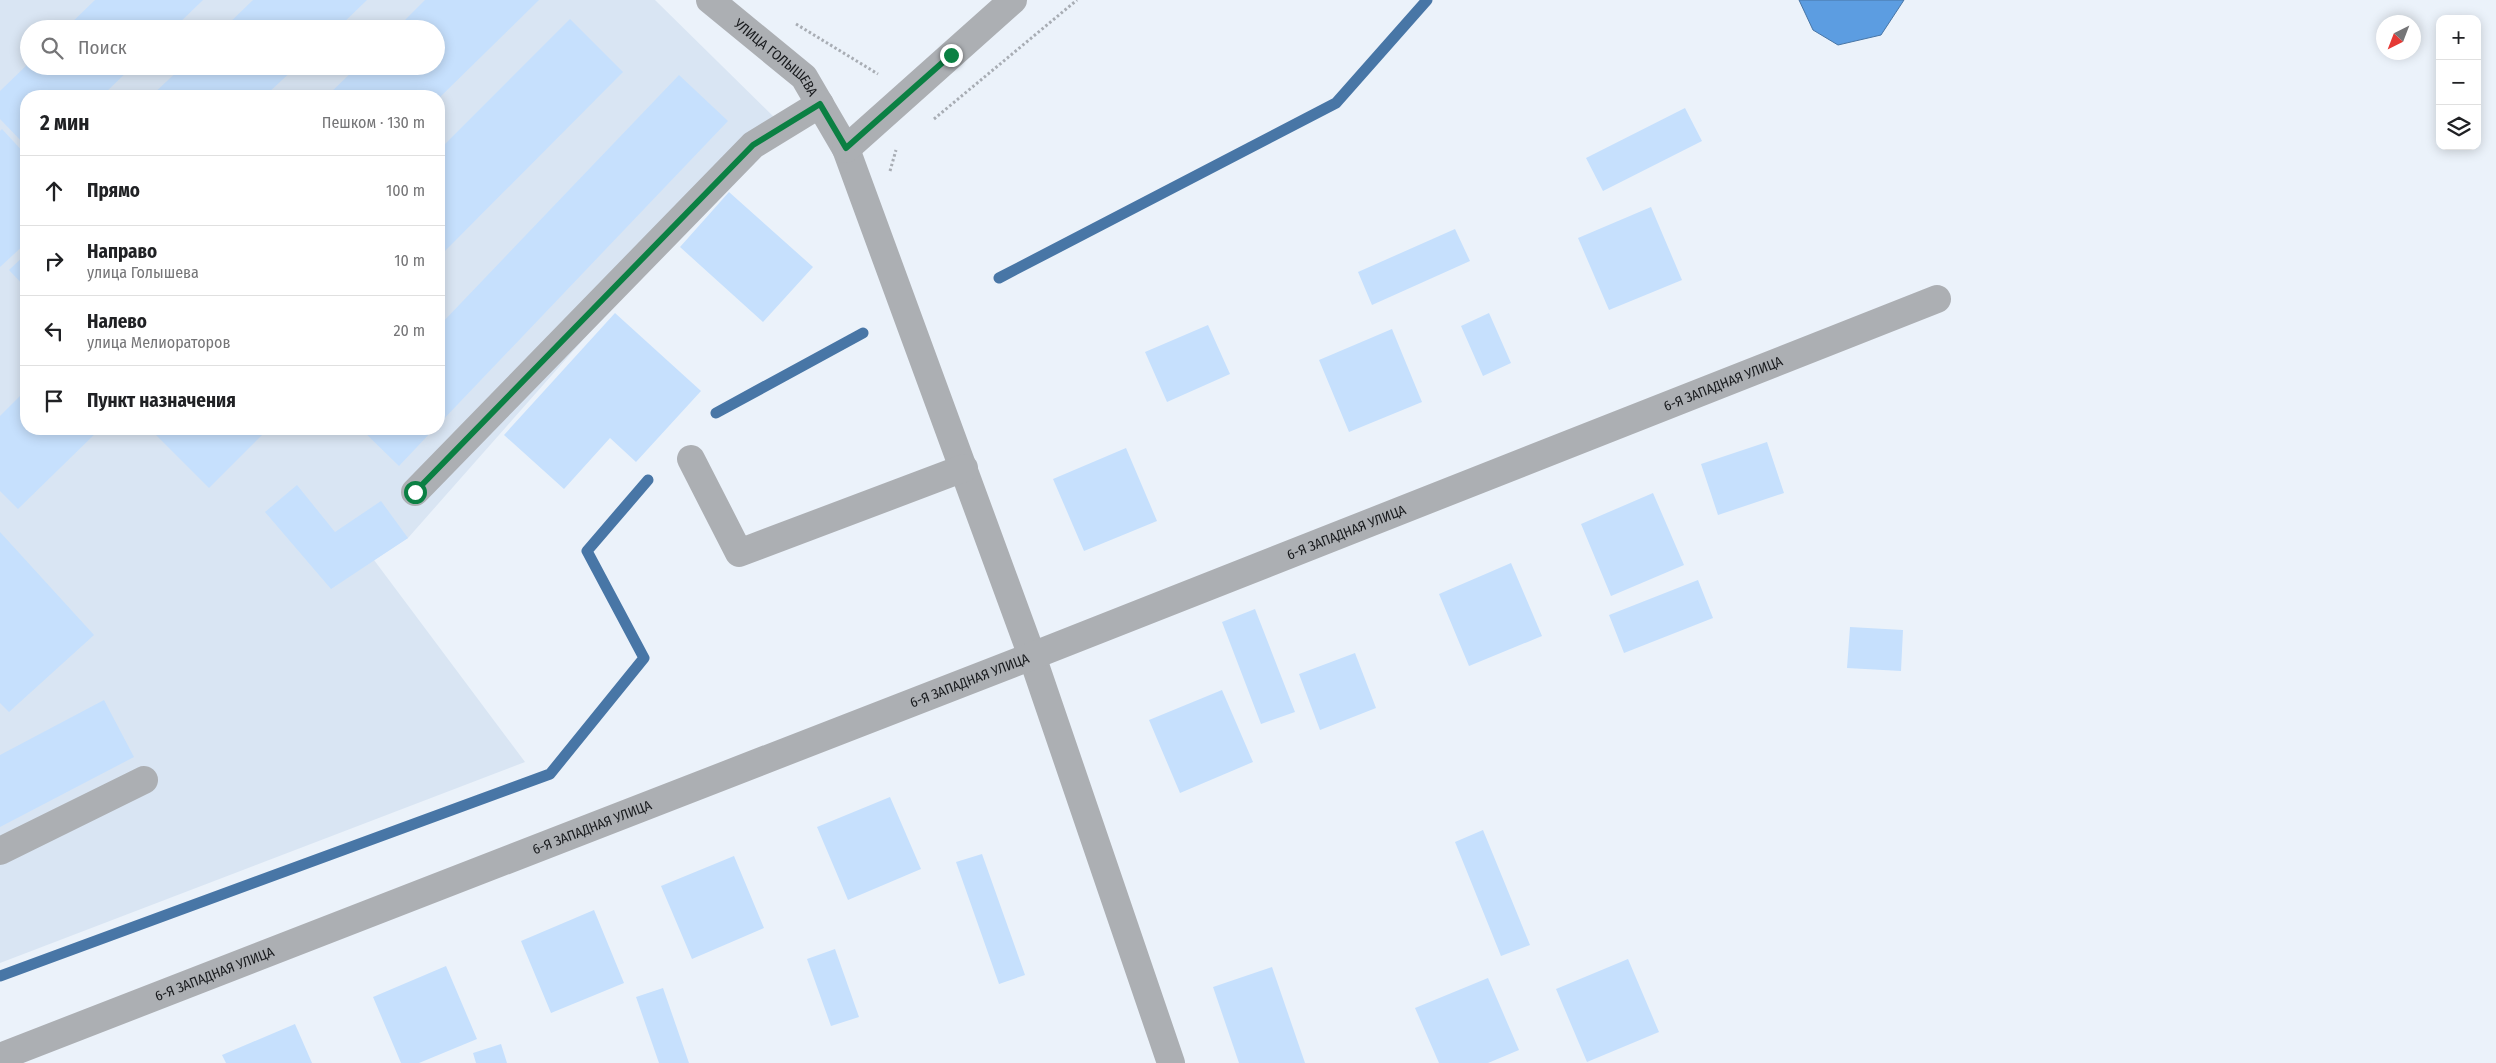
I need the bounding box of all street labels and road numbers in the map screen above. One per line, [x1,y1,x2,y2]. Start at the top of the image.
street label: УЛИЦА ГОЛЫШЕВА [730,15,822,100]
street label: 6-Я ЗАПАДНАЯ УЛИЦА [1661,353,1786,415]
street label: 6-Я ЗАПАДНАЯ УЛИЦА [1285,501,1409,564]
street label: 6-Я ЗАПАДНАЯ УЛИЦА [908,650,1032,712]
street label: 6-Я ЗАПАДНАЯ УЛИЦА [530,796,655,858]
street label: 6-Я ЗАПАДНАЯ УЛИЦА [153,943,277,1005]

